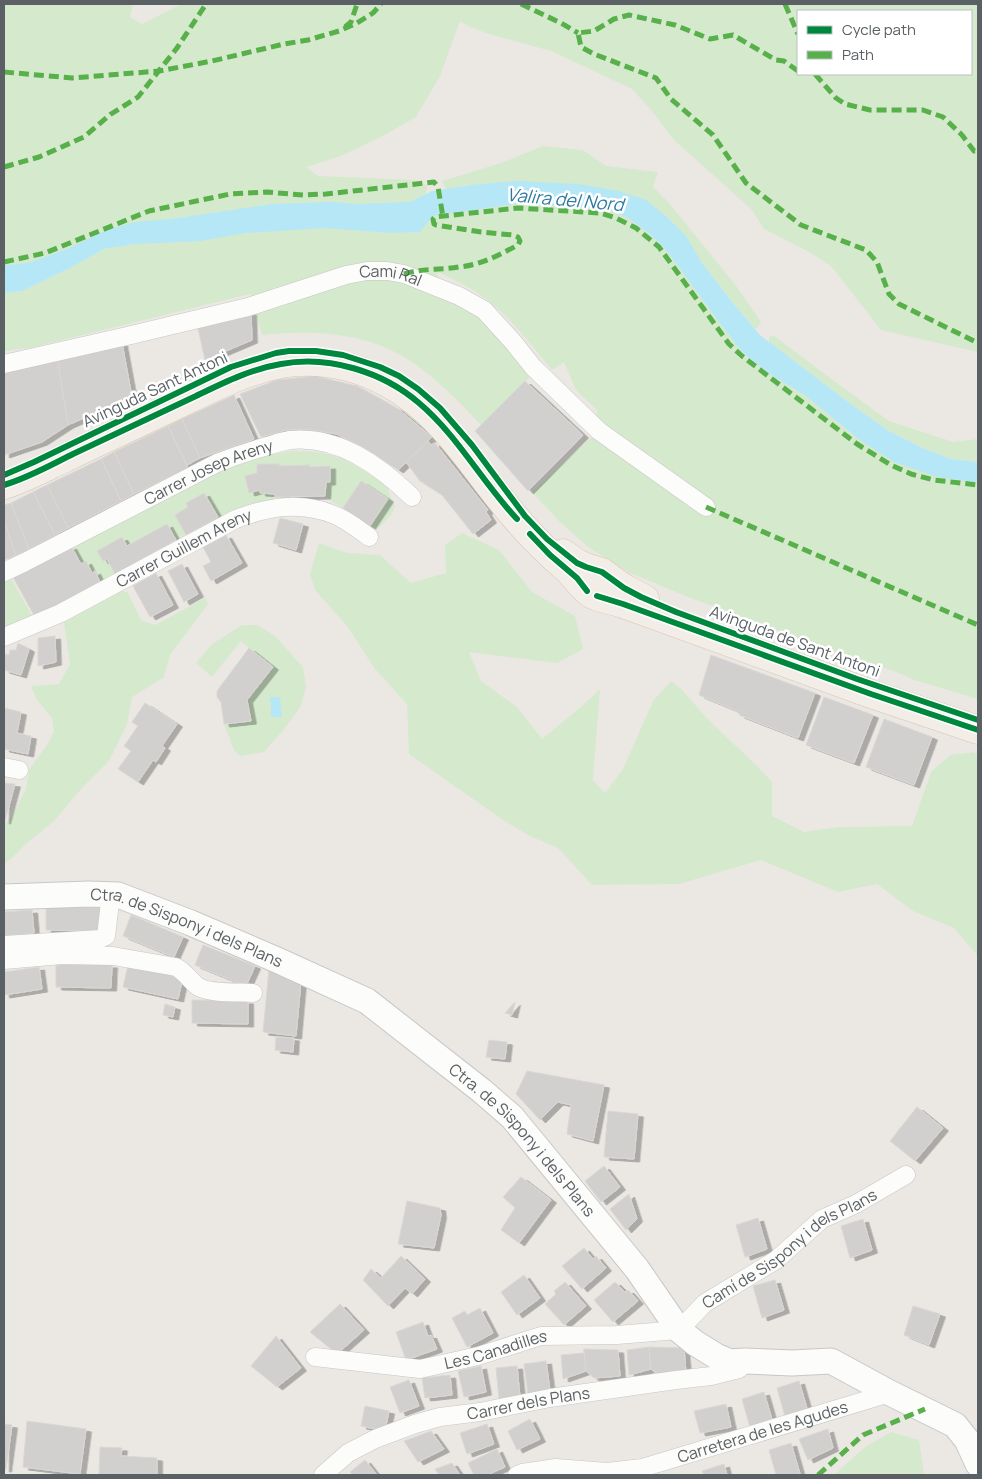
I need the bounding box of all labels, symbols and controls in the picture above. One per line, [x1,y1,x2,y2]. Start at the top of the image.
legend [797,10,972,75]
text: Cycle path [842,19,916,40]
text: Path [842,44,874,65]
water label: Valira del Nord [506,182,627,216]
street label: Cami Ral [357,260,425,291]
street label: Avinguda Sant Antoni [79,346,231,432]
street label: Carrer Josep Areny [140,434,276,510]
street label: Carrer Guillem Areny [112,503,255,592]
street label: Avinguda de Sant Antoni [707,600,883,682]
street label: Ctra. de Sispony i dels Plans [90,883,287,972]
street label: Ctra. de Sispony i dels Plans [444,1058,600,1221]
street label: Camí de Sispony i dels Plans [698,1183,881,1313]
street label: Les Canadilles [442,1325,547,1374]
street label: Carrer dels Plans [466,1381,591,1425]
street label: Carretera de les Agudes [674,1395,850,1468]

